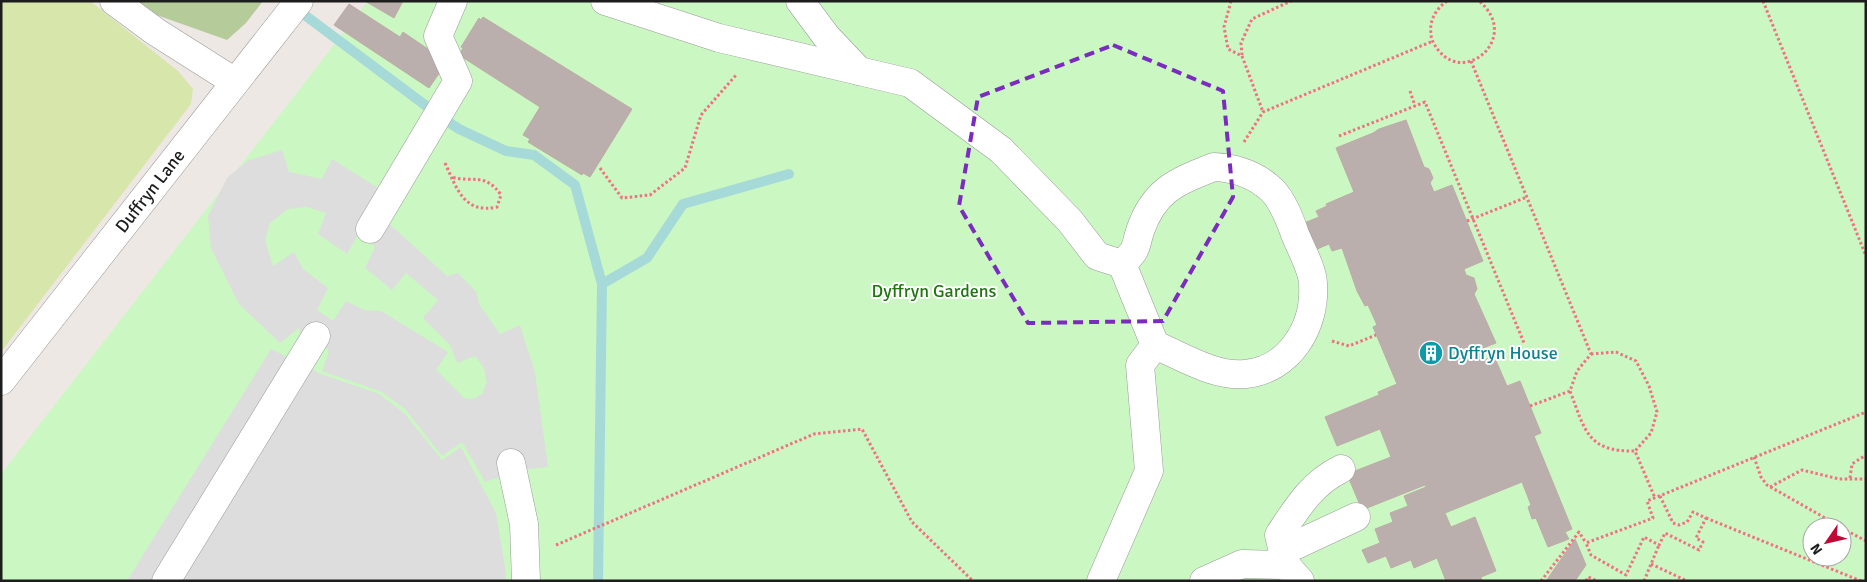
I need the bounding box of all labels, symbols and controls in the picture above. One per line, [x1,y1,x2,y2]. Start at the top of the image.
street label: Duffryn Lane [111,145,189,237]
park label: Dyffryn Gardens [872,280,997,302]
building icon: Dyffryn House [1418,340,1444,366]
place label: Dyffryn House [1448,342,1558,364]
north arrow [1802,517,1852,567]
text: N [1807,540,1826,558]

